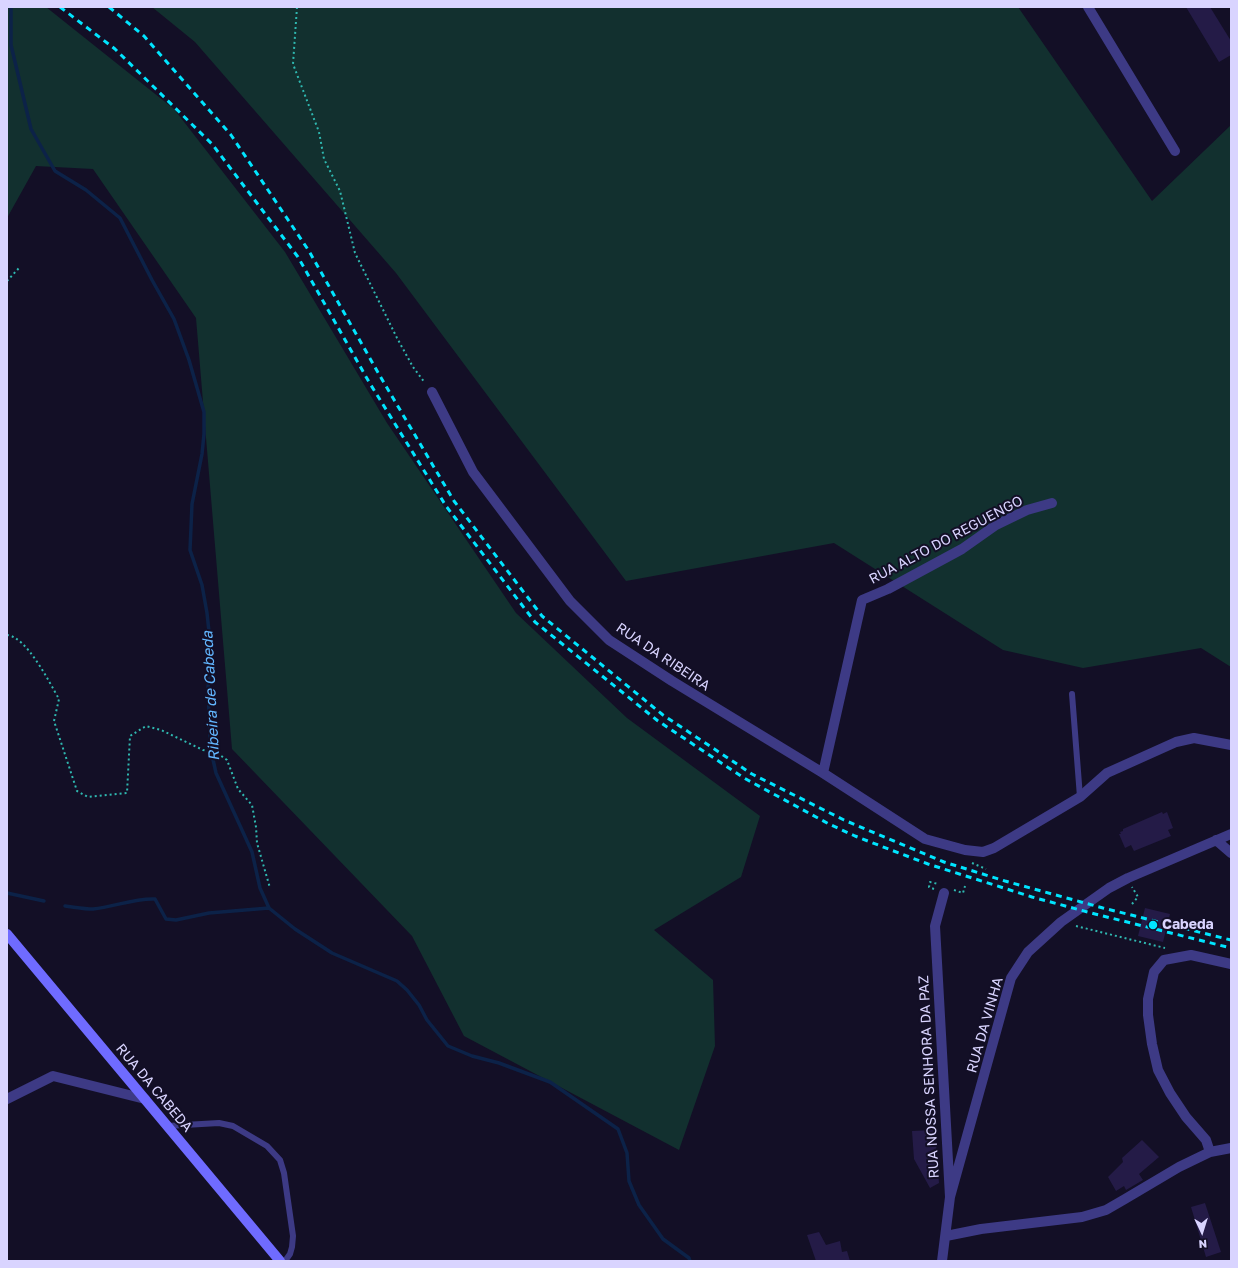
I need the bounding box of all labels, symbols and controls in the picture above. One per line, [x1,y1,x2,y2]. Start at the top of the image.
street label: RUA ALTO DO REGUENGO [866,492,1026,588]
street label: RUA DA RIBEIRA [613,619,713,695]
water label: Ribeira de Cabeda [199,631,223,761]
place label: Cabeda [1162,917,1214,933]
marker: Cabeda [1147,919,1159,931]
street label: RUA NOSSA SENHORA DA PAZ [915,975,943,1179]
street label: RUA DA VINHA [963,975,1007,1075]
street label: RUA DA CABEDA [112,1041,196,1135]
north arrow [1182,1212,1222,1252]
text: N [1198,1238,1208,1251]

